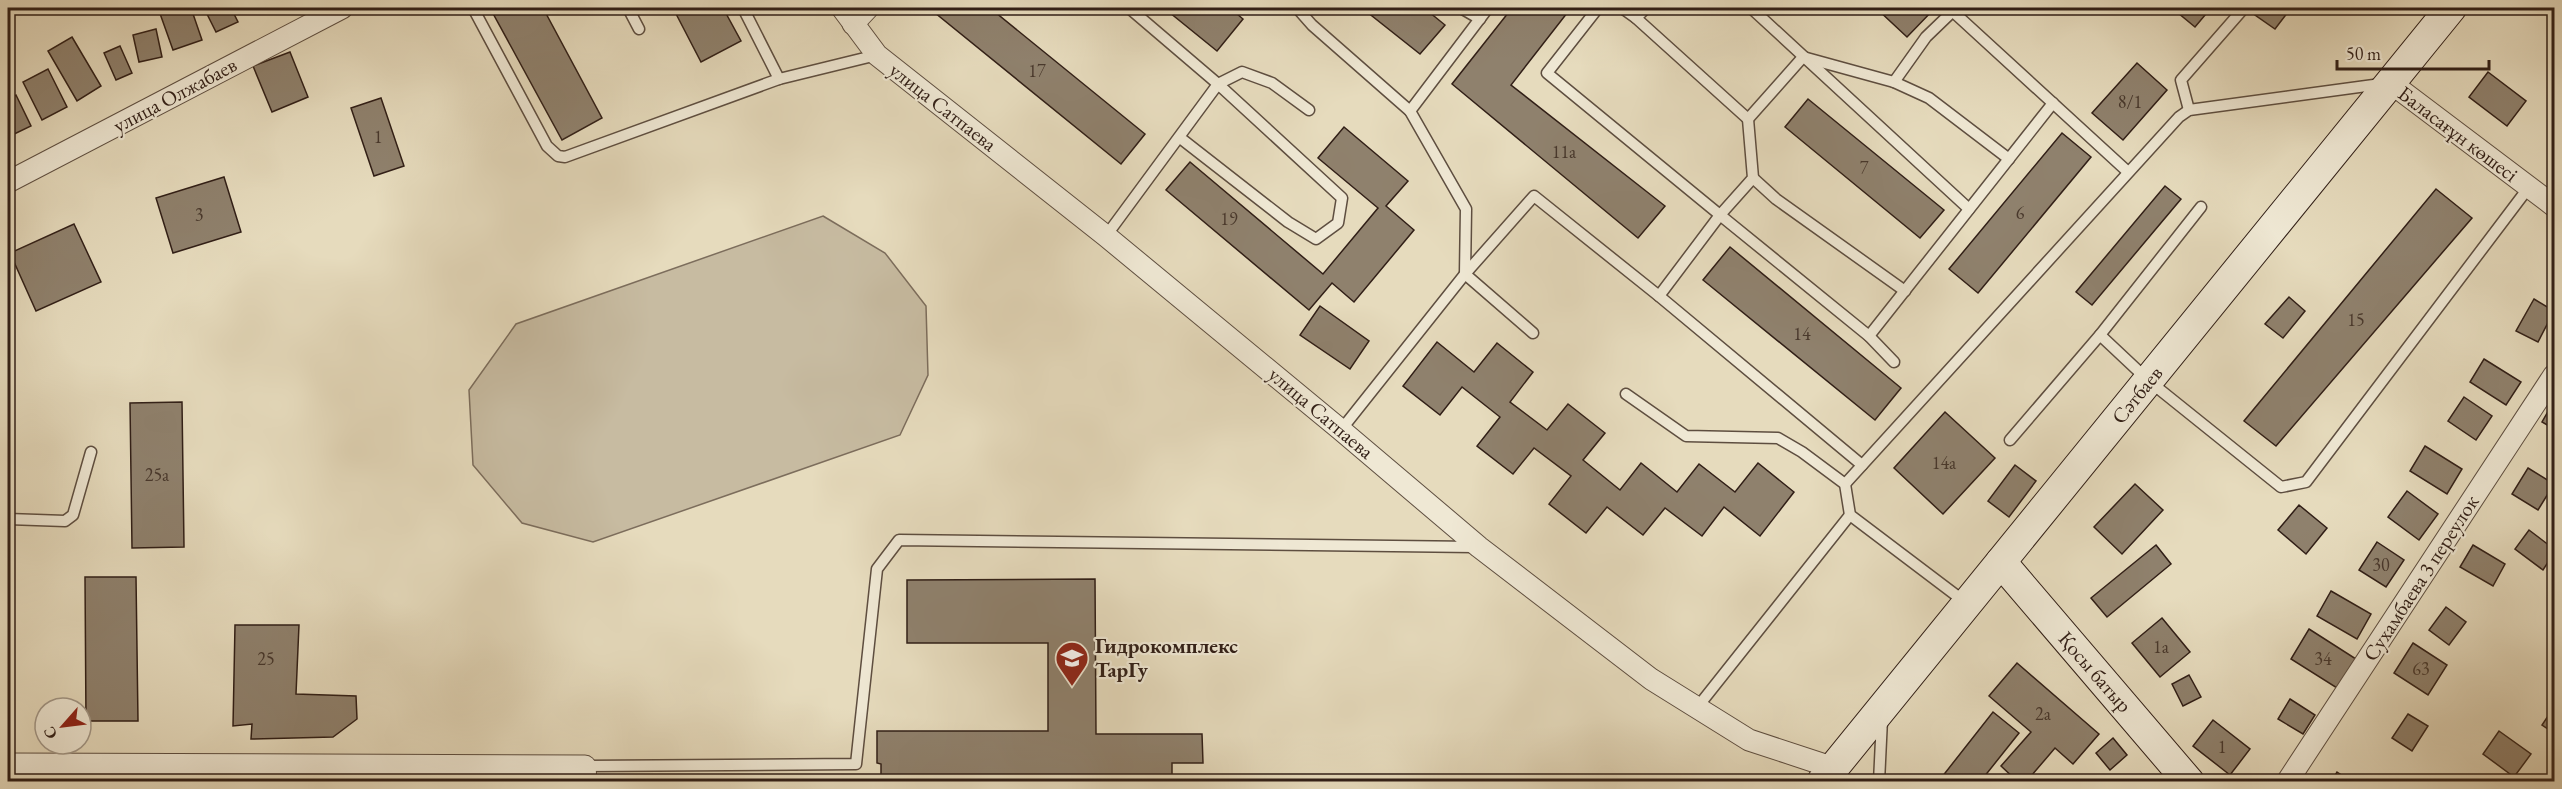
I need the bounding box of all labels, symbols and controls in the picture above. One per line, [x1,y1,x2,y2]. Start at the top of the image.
scale bar [2337,33,2488,71]
text: 50 m [2346,42,2381,65]
street label: улица Олжабаев [108,51,241,138]
street label: улица Сатпаева [884,56,1003,158]
house number: 17 [1028,59,1046,82]
street label: Баласағұн көшесі [2393,80,2524,188]
house number: 8/1 [2118,90,2142,113]
house number: 1 [374,125,382,148]
house number: 11а [1552,140,1577,163]
house number: 7 [1860,156,1869,179]
house number: 6 [2016,201,2025,224]
house number: 3 [195,203,203,226]
house number: 19 [1220,207,1238,230]
house number: 15 [2347,308,2365,331]
house number: 14 [1793,322,1811,345]
street label: Сәтбаев [2105,360,2168,429]
street label: улица Сатпаева [1263,361,1380,465]
house number: 14а [1932,451,1957,474]
house number: 25а [145,463,170,486]
street label: Сухамбаева 3 переулок [2357,489,2485,666]
house number: 30 [2372,553,2390,576]
street label: Қосы батыр [2053,625,2138,718]
place label: Гидрокомплекс ТарГу [1095,632,1238,683]
house number: 1а [2153,635,2170,658]
school or university icon: Гидрокомплекс ТарГу [1054,640,1090,687]
house number: 25 [257,647,275,670]
house number: 34 [2314,647,2332,670]
house number: 63 [2412,657,2430,680]
north arrow [33,696,93,756]
house number: 2а [2035,702,2052,725]
text: С [38,723,62,743]
house number: 1 [2218,735,2226,758]

